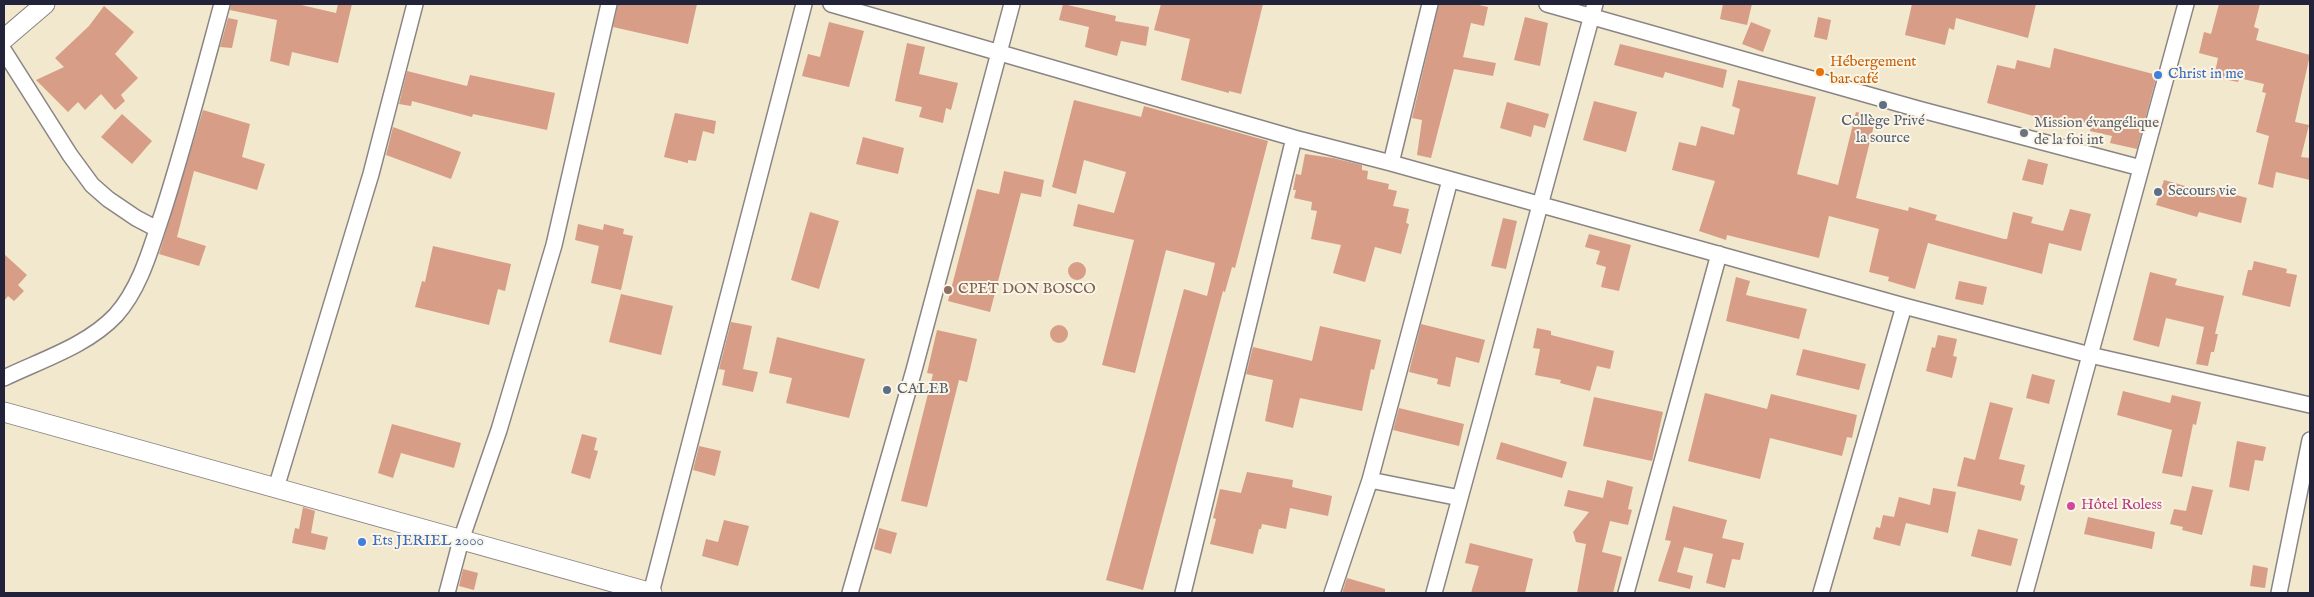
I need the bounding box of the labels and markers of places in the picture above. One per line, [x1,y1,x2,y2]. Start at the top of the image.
place label: Hébergement bar café [1830,54,1917,89]
marker: Hébergement bar café [1814,66,1826,78]
place label: Christ in me [2168,66,2244,84]
marker: Christ in me [2152,69,2164,81]
marker: Collège Privé la source [1877,99,1889,111]
place label: Collège Privé la source [1841,113,1925,148]
place label: Mission évangélique de la foi int [2034,115,2159,150]
marker: Mission évangélique de la foi int [2018,127,2030,139]
place label: Secours vie [2168,183,2236,201]
marker: Secours vie [2152,186,2164,198]
place label: CPET DON BOSCO [958,281,1096,299]
marker: CPET DON BOSCO [942,284,954,296]
place label: CALEB [897,381,949,399]
marker: CALEB [881,384,893,396]
place label: Hôtel Roless [2081,497,2162,515]
marker: Hôtel Roless [2065,500,2077,512]
place label: Ets JERIEL 2000 [372,533,484,551]
marker: Ets JERIEL 2000 [356,536,368,548]

